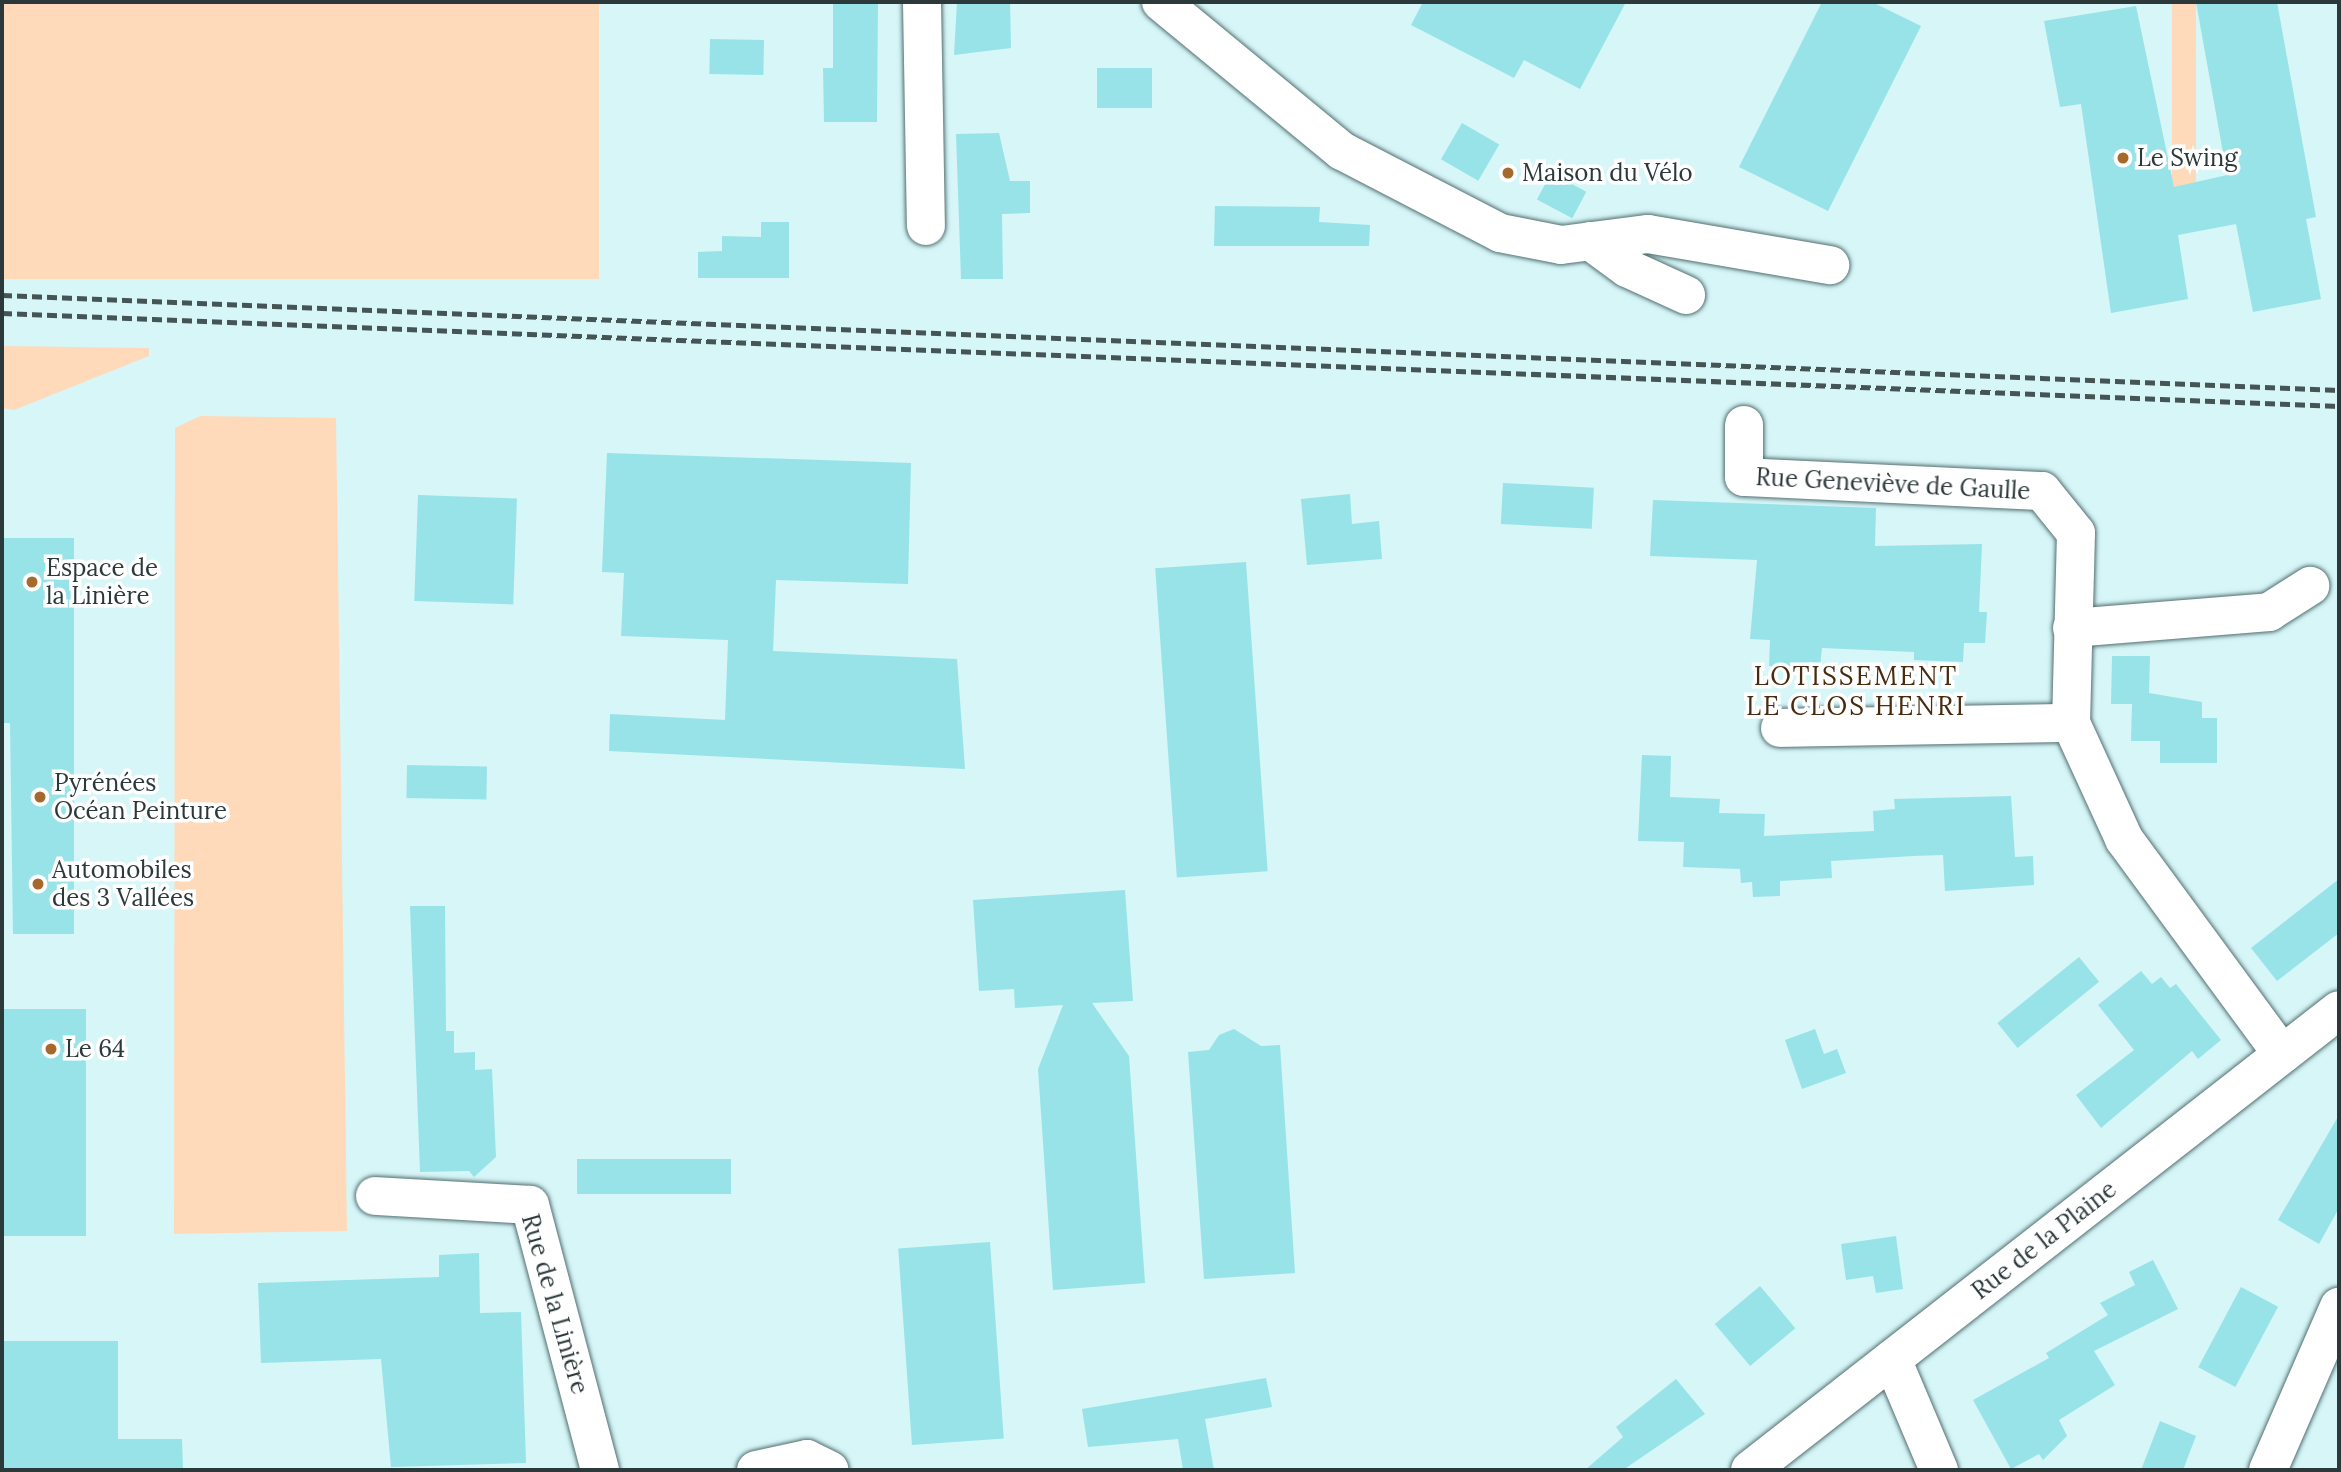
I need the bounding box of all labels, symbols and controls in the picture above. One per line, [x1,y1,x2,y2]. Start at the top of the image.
place label: Le Swing [2137,144,2237,172]
marker: Le Swing [2115,150,2131,166]
place label: Maison du Vélo [1522,159,1692,187]
marker: Maison du Vélo [1500,165,1516,181]
street label: Rue Geneviève de Gaulle [1755,462,2031,506]
place label: Espace de la Linière [46,554,158,610]
marker: Espace de la Linière [24,574,40,590]
district label: LOTISSEMENT LE CLOS HENRI [1748,660,1964,722]
place label: Pyrénées Océan Peinture [54,769,227,825]
marker: Pyrénées Océan Peinture [32,789,48,805]
place label: Automobiles des 3 Vallées [52,856,194,912]
marker: Automobiles des 3 Vallées [30,876,46,892]
place label: Le 64 [65,1035,125,1063]
marker: Le 64 [43,1041,59,1057]
street label: Rue de la Plaine [1966,1175,2122,1305]
street label: Rue de la Linière [516,1211,594,1397]

